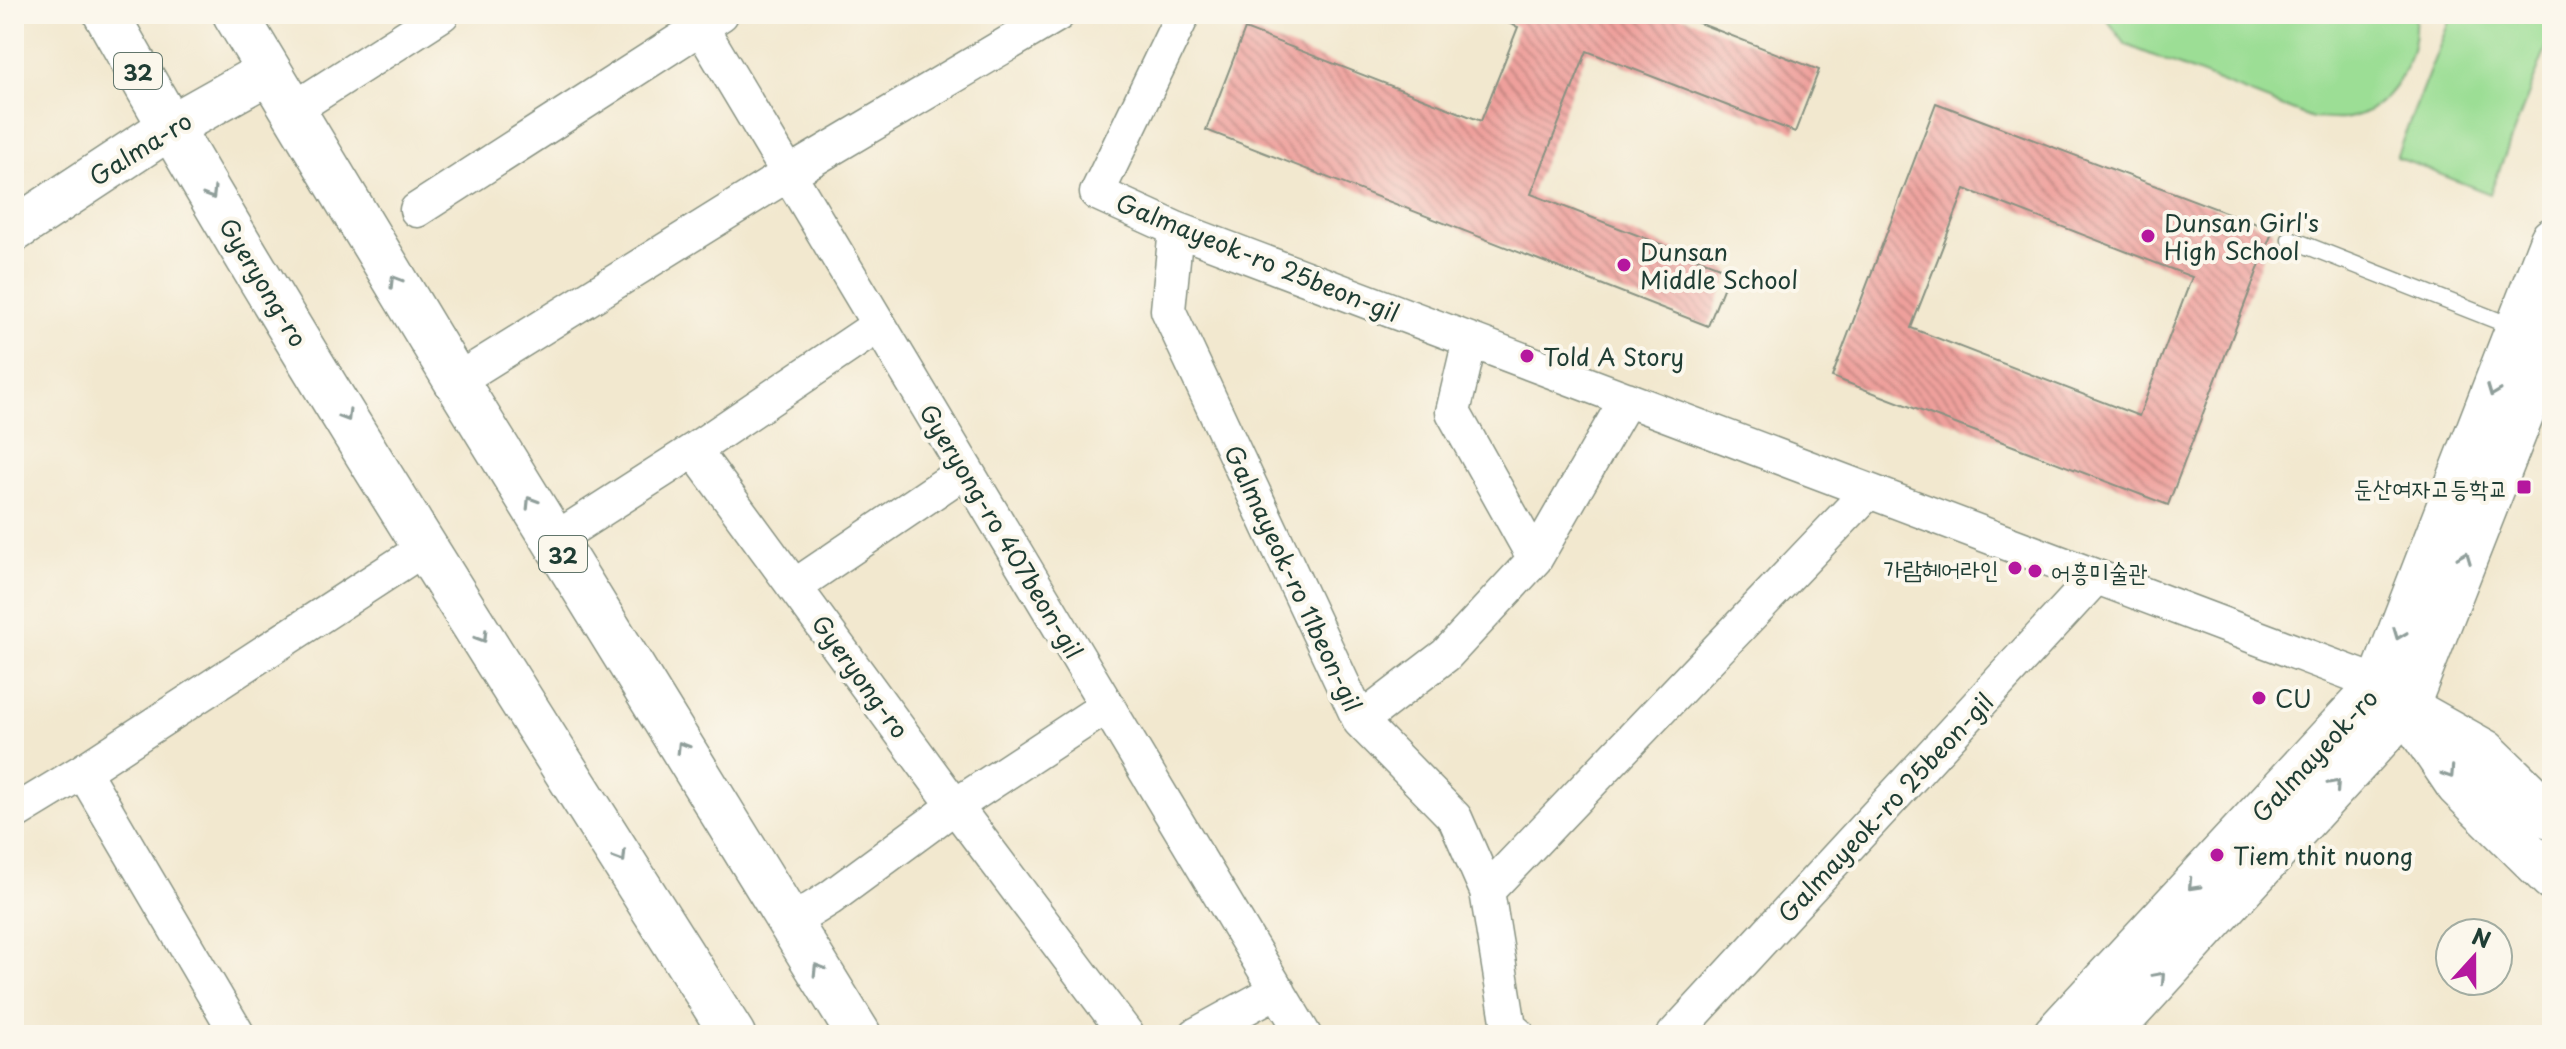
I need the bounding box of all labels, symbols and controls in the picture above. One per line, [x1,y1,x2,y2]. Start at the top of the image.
road number: 32 [114,53,162,89]
street label: Galma-ro [82,102,198,194]
street label: Galmayeok-ro 25beon-gil [1111,184,1405,330]
one-way arrow [201,185,216,200]
place label: Dunsan Girl's High School [2164,204,2319,268]
street label: Gyeryong-ro [211,211,317,353]
marker: Dunsan Girl's High School [2139,227,2157,245]
place label: Dunsan Middle School [1640,233,1798,297]
marker: Dunsan Middle School [1615,256,1633,274]
one-way arrow [390,275,405,289]
place label: Told A Story [1543,338,1684,374]
marker: Told A Story [1518,347,1536,365]
one-way arrow [2486,383,2503,397]
street label: Gyeryong-ro 407beon-gil [911,397,1093,665]
one-way arrow [336,407,352,422]
street label: Galmayeok-ro 11beon-gil [1216,439,1372,717]
place label: 둔산여자고등학교 [2354,469,2508,505]
marker: 둔산여자고등학교 [2515,478,2533,496]
one-way arrow [525,496,541,511]
road number: 32 [539,536,587,572]
place label: 가람헤어라인 [1883,550,1999,586]
one-way arrow [2456,551,2472,565]
place label: 어흥미술관 [2051,553,2148,589]
marker: 가람헤어라인 [2006,559,2024,577]
marker: 어흥미술관 [2026,562,2044,580]
street label: Gyeryong-ro [804,607,918,745]
one-way arrow [2392,626,2409,640]
one-way arrow [473,628,488,643]
street label: Galmayeok-ro [2243,680,2385,830]
place label: CU [2275,680,2312,716]
street label: Galmayeok-ro 25beon-gil [1769,684,2001,930]
marker: CU [2250,689,2268,707]
one-way arrow [676,741,692,756]
one-way arrow [2440,764,2455,779]
one-way arrow [2326,780,2340,795]
place label: Tiem thit nuong [2233,837,2413,873]
marker: Tiem thit nuong [2208,846,2226,864]
one-way arrow [611,848,627,863]
one-way arrow [2189,876,2203,891]
north arrow [2434,917,2514,997]
text: N [2468,918,2496,955]
one-way arrow [813,963,828,978]
one-way arrow [2151,972,2165,987]

